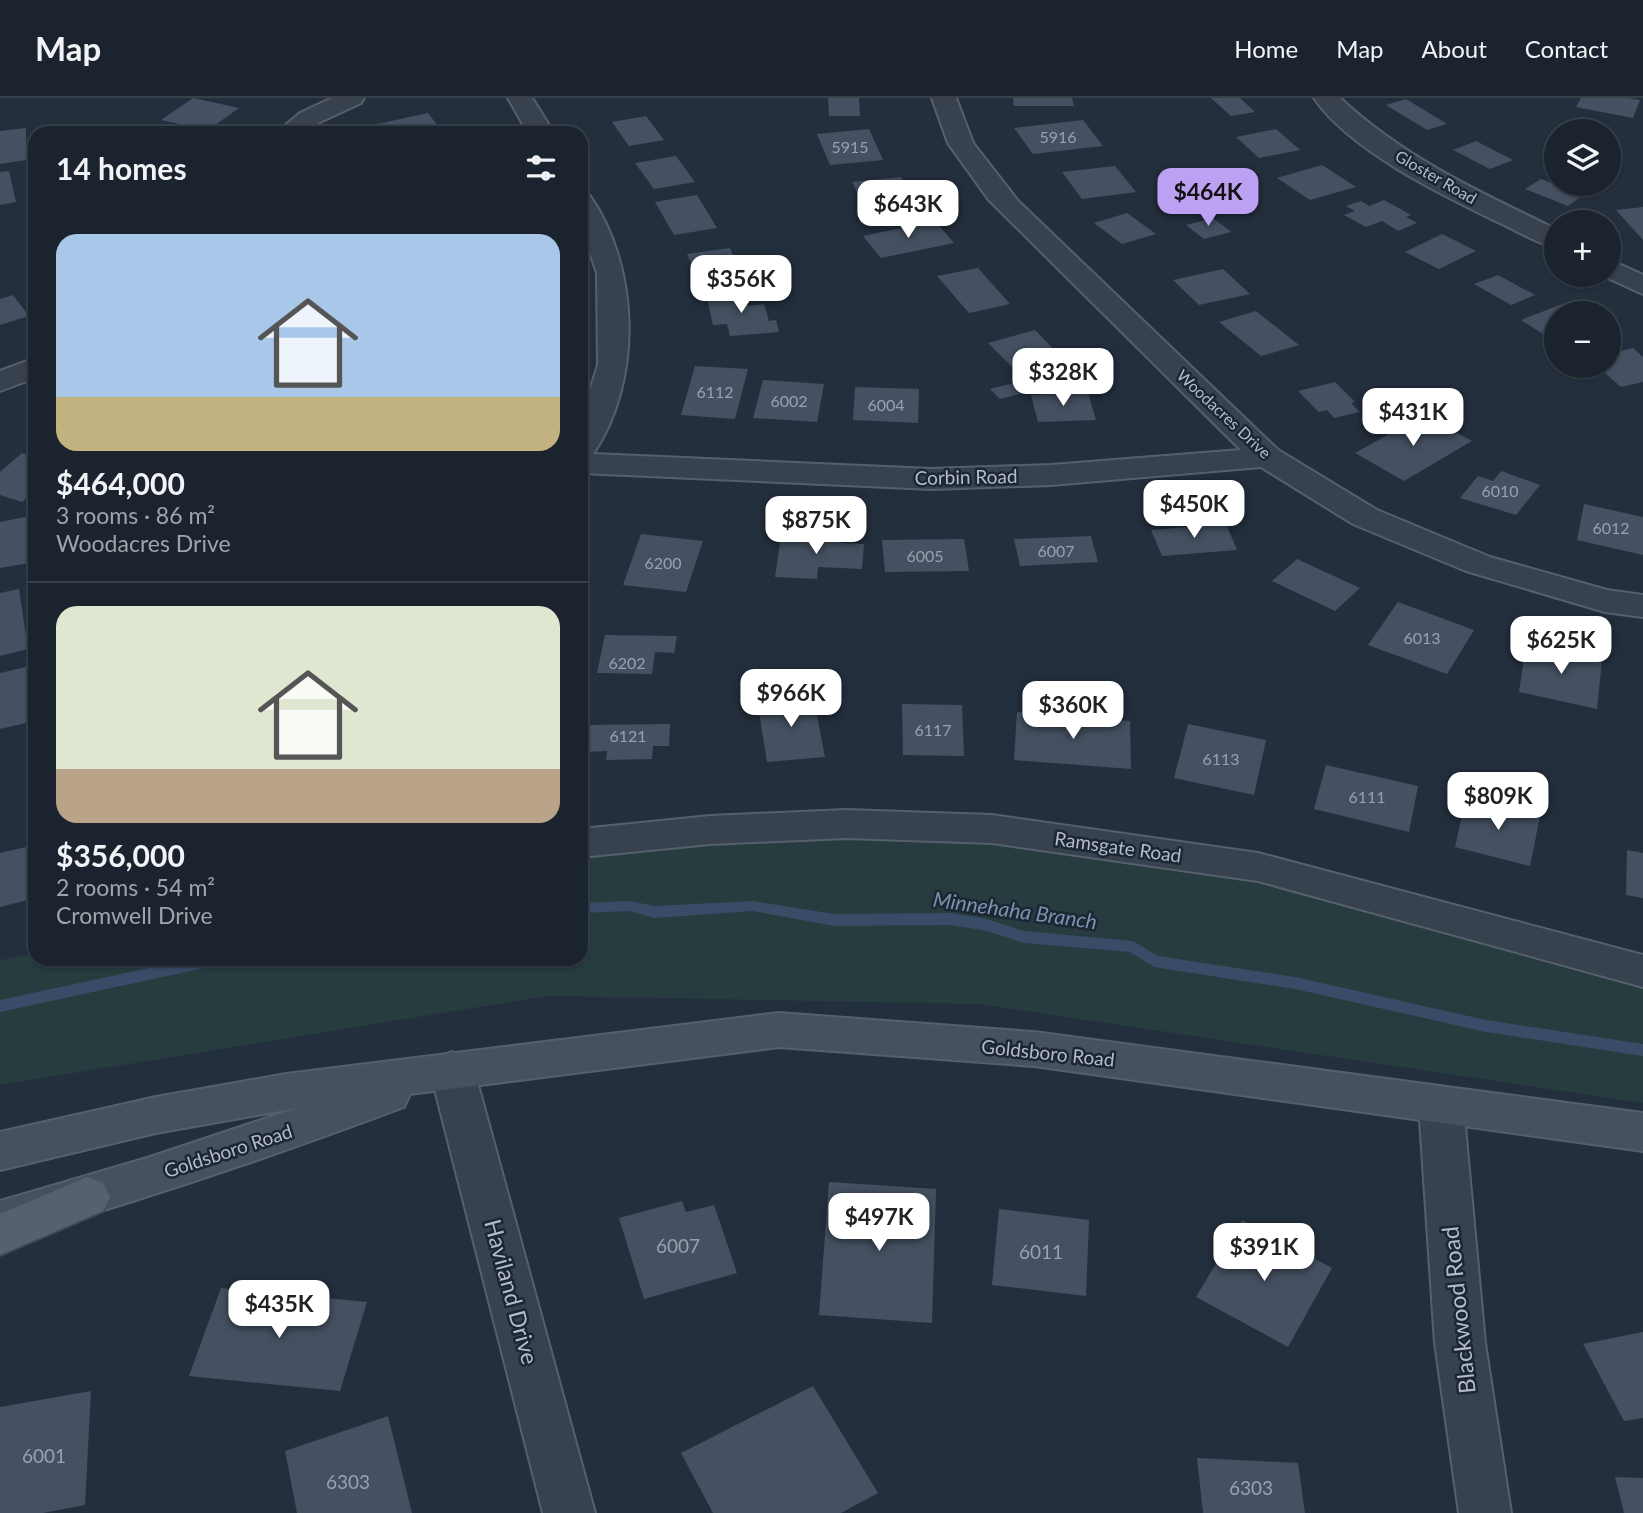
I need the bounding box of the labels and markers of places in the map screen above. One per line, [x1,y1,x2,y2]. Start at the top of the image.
pin: $464K [1159,169,1257,228]
pin: $643K [859,180,957,240]
pin: $356K [692,256,790,315]
pin: $328K [1014,348,1112,408]
pin: $431K [1364,388,1462,448]
pin: $450K [1145,480,1243,540]
pin: $875K [767,496,865,556]
pin: $625K [1512,616,1610,676]
pin: $966K [742,670,840,729]
pin: $360K [1024,682,1122,741]
pin: $809K [1449,772,1547,832]
pin: $497K [830,1194,928,1253]
pin: $391K [1215,1224,1313,1283]
pin: $435K [230,1280,328,1340]

